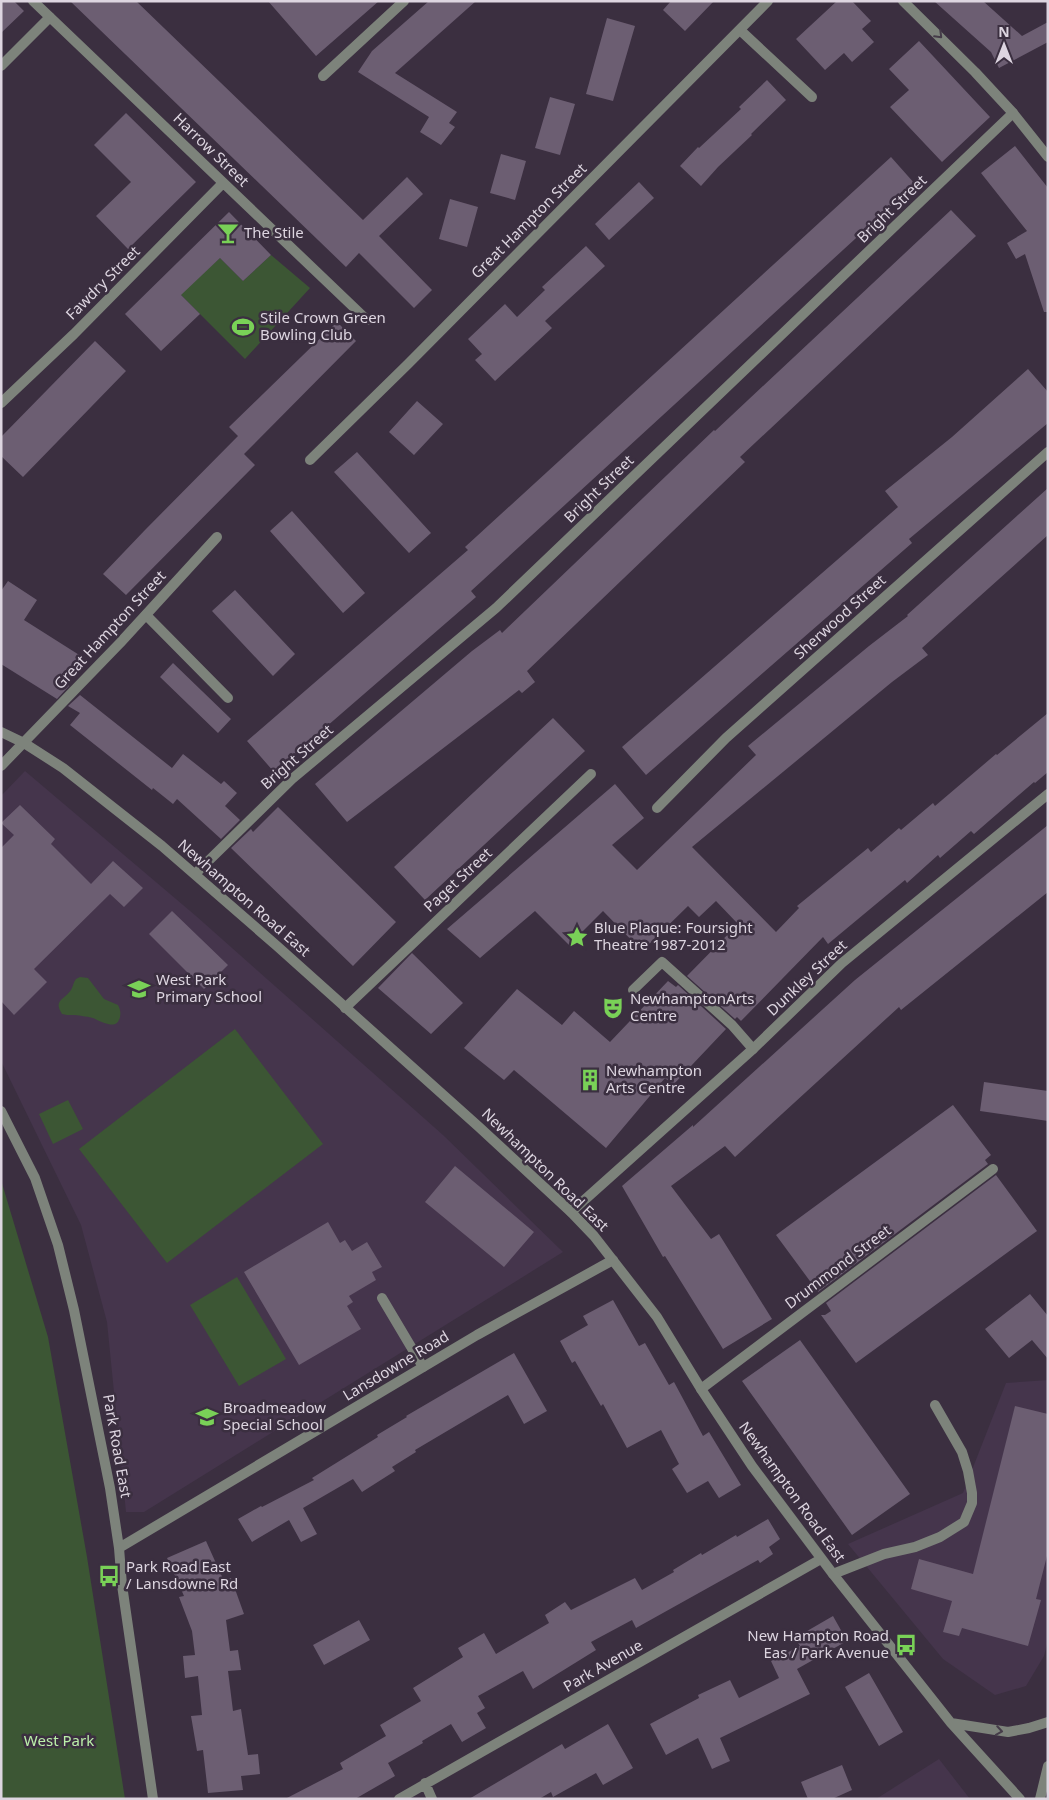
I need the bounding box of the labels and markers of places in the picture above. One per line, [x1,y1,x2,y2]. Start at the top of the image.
bar icon: The Stile [215,220,241,246]
place label: The Stile [244,222,304,242]
place label: Stile Crown Green Bowling Club [260,307,386,344]
sports icon: Stile Crown Green Bowling Club [230,314,256,340]
place label: Blue Plaque: Foursight Theatre 1987-2012 [594,917,753,954]
place icon: Blue Plaque: Foursight Theatre 1987-2012 [564,924,590,950]
place label: West Park Primary School [156,969,262,1006]
school or university icon: West Park Primary School [126,976,152,1002]
place label: NewhamptonArts Centre [630,988,754,1025]
theatre icon: NewhamptonArts Centre [600,995,626,1021]
place label: Newhampton Arts Centre [606,1060,702,1097]
building icon: Newhampton Arts Centre [577,1067,603,1093]
place label: Broadmeadow Special School [223,1397,326,1434]
school or university icon: Broadmeadow Special School [194,1404,220,1430]
place label: Park Road East / Lansdowne Rd [126,1556,238,1593]
bus stop icon: Park Road East / Lansdowne Rd [96,1563,122,1589]
place label: New Hampton Road Eas / Park Avenue [747,1625,889,1662]
bus stop icon: New Hampton Road Eas / Park Avenue [893,1632,919,1658]

